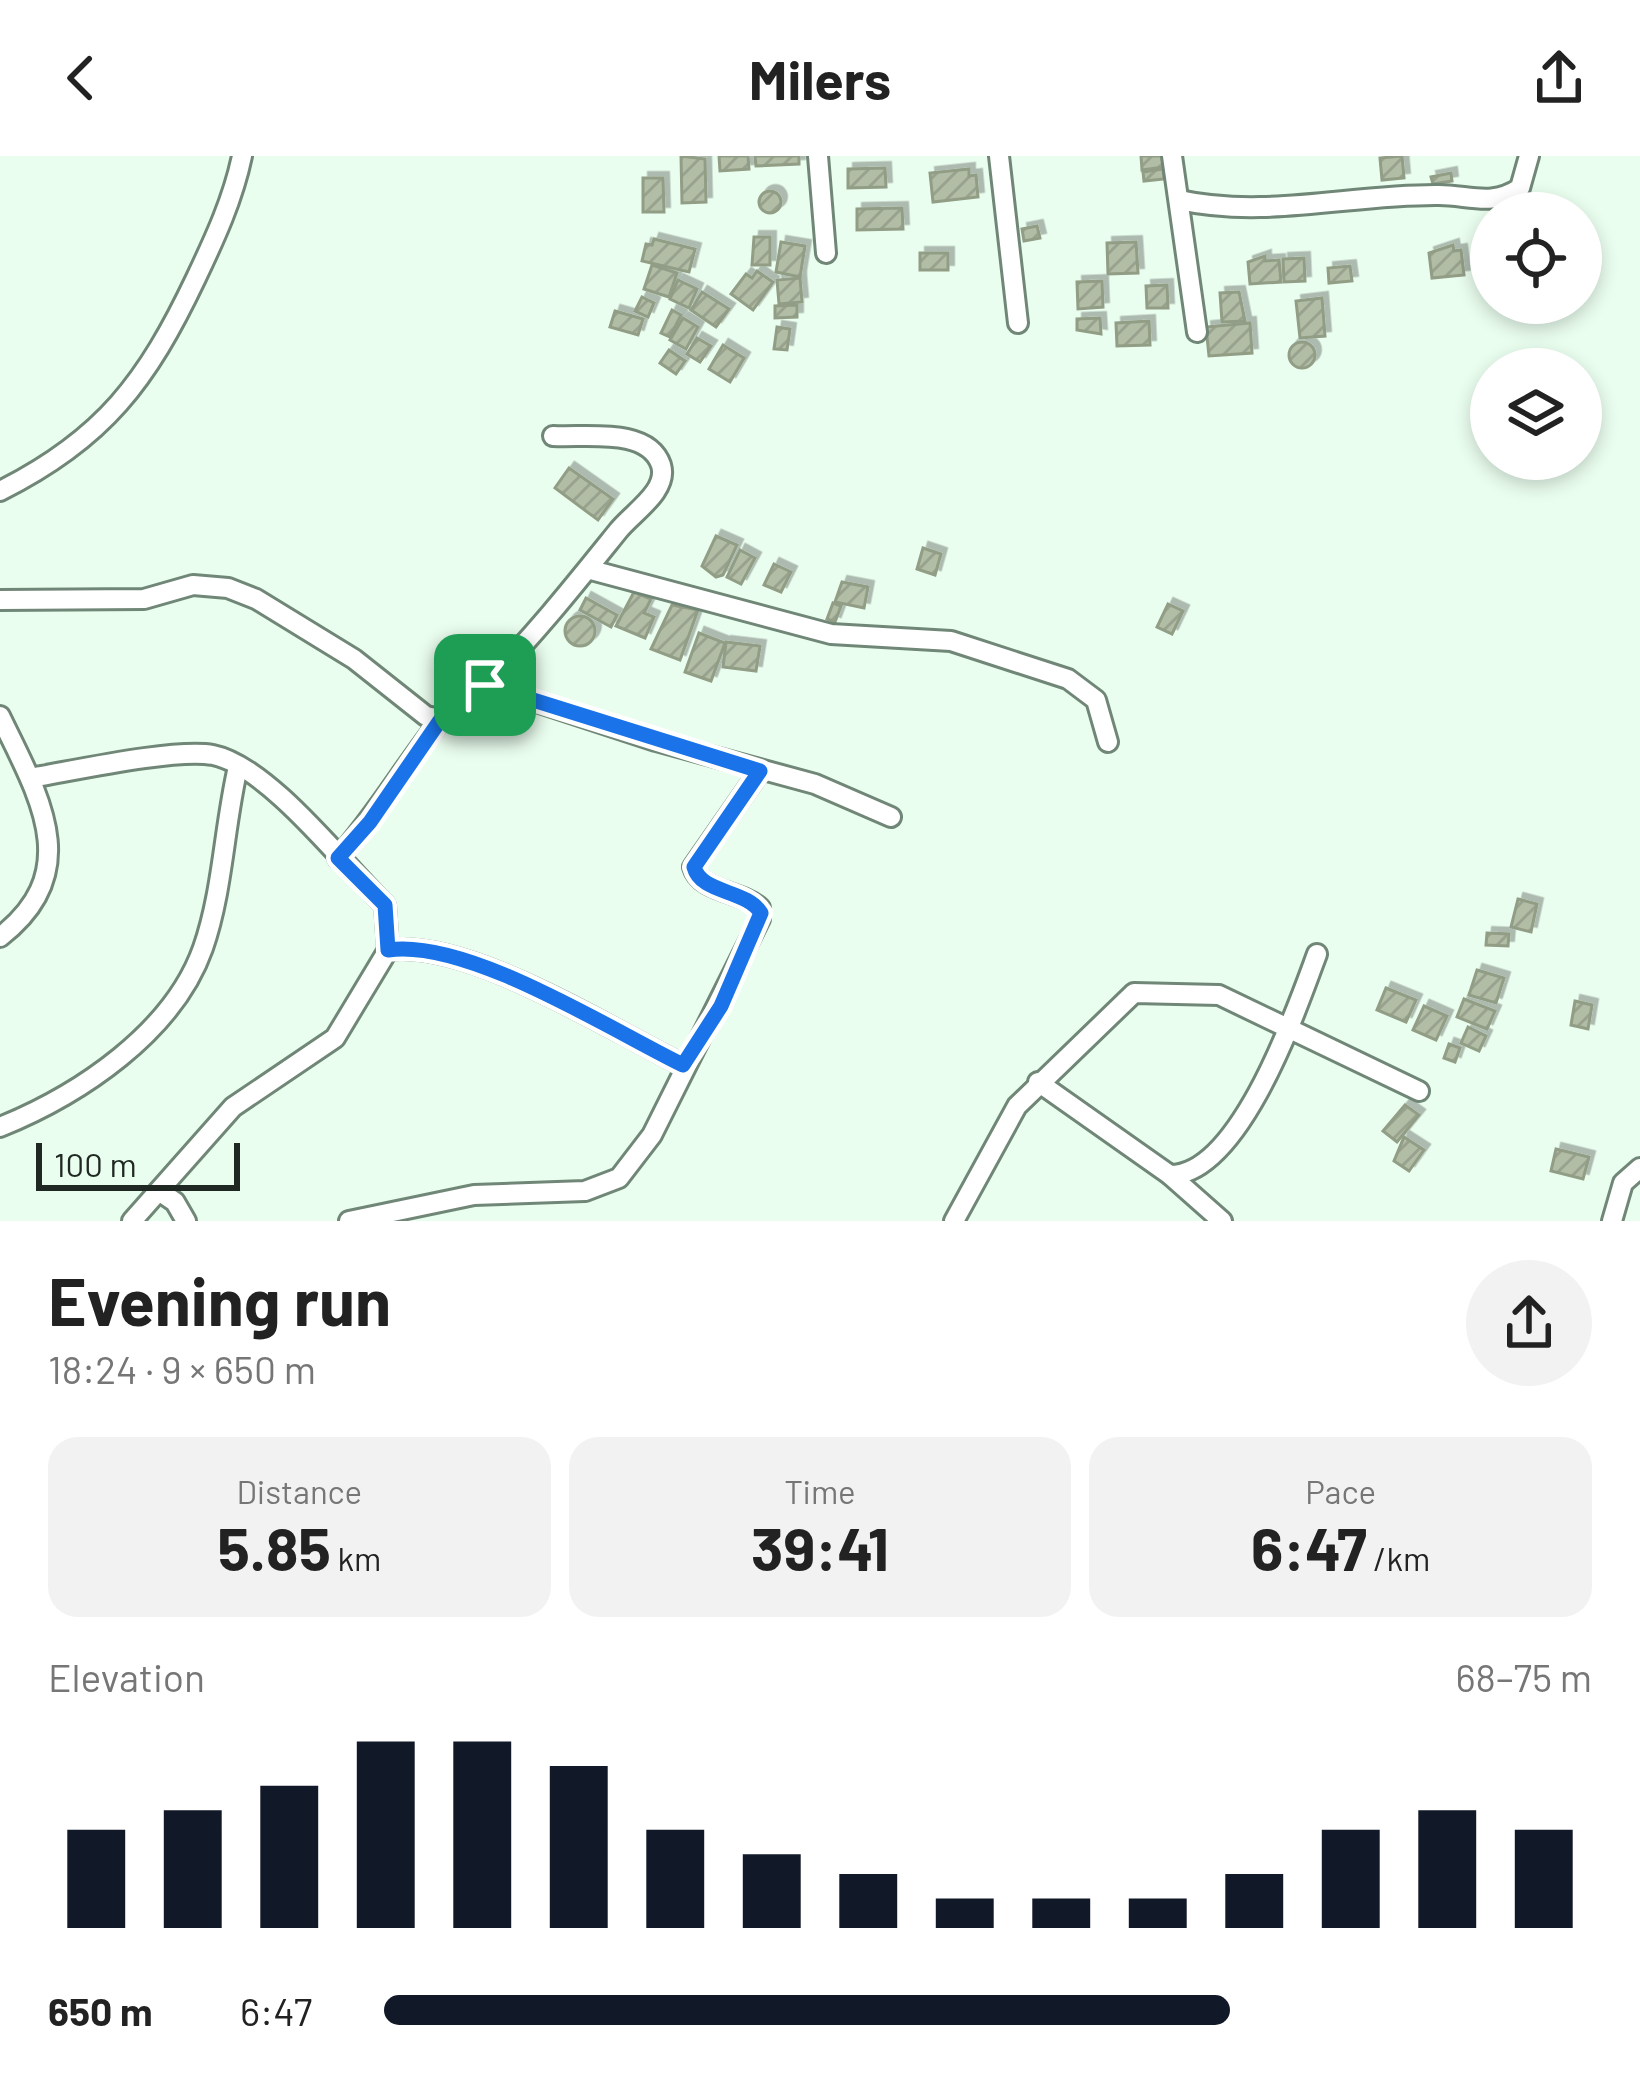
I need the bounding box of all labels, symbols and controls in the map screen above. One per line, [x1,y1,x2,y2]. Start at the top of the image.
icon: back [48,45,114,111]
icon: share [1526,45,1592,111]
text: Milers [749,46,891,111]
map controls [1470,192,1602,480]
button: locate [1470,192,1602,324]
button: layers [1470,348,1602,480]
pin [434,634,536,736]
icon: arrive [452,652,518,718]
scale bar [36,1137,240,1190]
text: 100 m [54,1144,137,1184]
text: Evening run [48,1260,391,1339]
button: share [1466,1260,1592,1386]
text: 18:24 · 9 × 650 m [48,1345,316,1392]
text: Distance [236,1471,362,1511]
text: Time [784,1471,856,1511]
text: Pace [1305,1471,1376,1511]
text: 5.85 [217,1511,331,1583]
text: 39:41 [751,1511,889,1583]
text: 6:47 [1251,1511,1367,1583]
text: km [331,1538,381,1578]
text: /km [1367,1538,1430,1578]
text: Elevation [48,1653,205,1700]
text: 68–75 m [1455,1653,1592,1700]
text: 650 m [48,1987,153,2034]
text: 6:47 [240,1987,312,2034]

